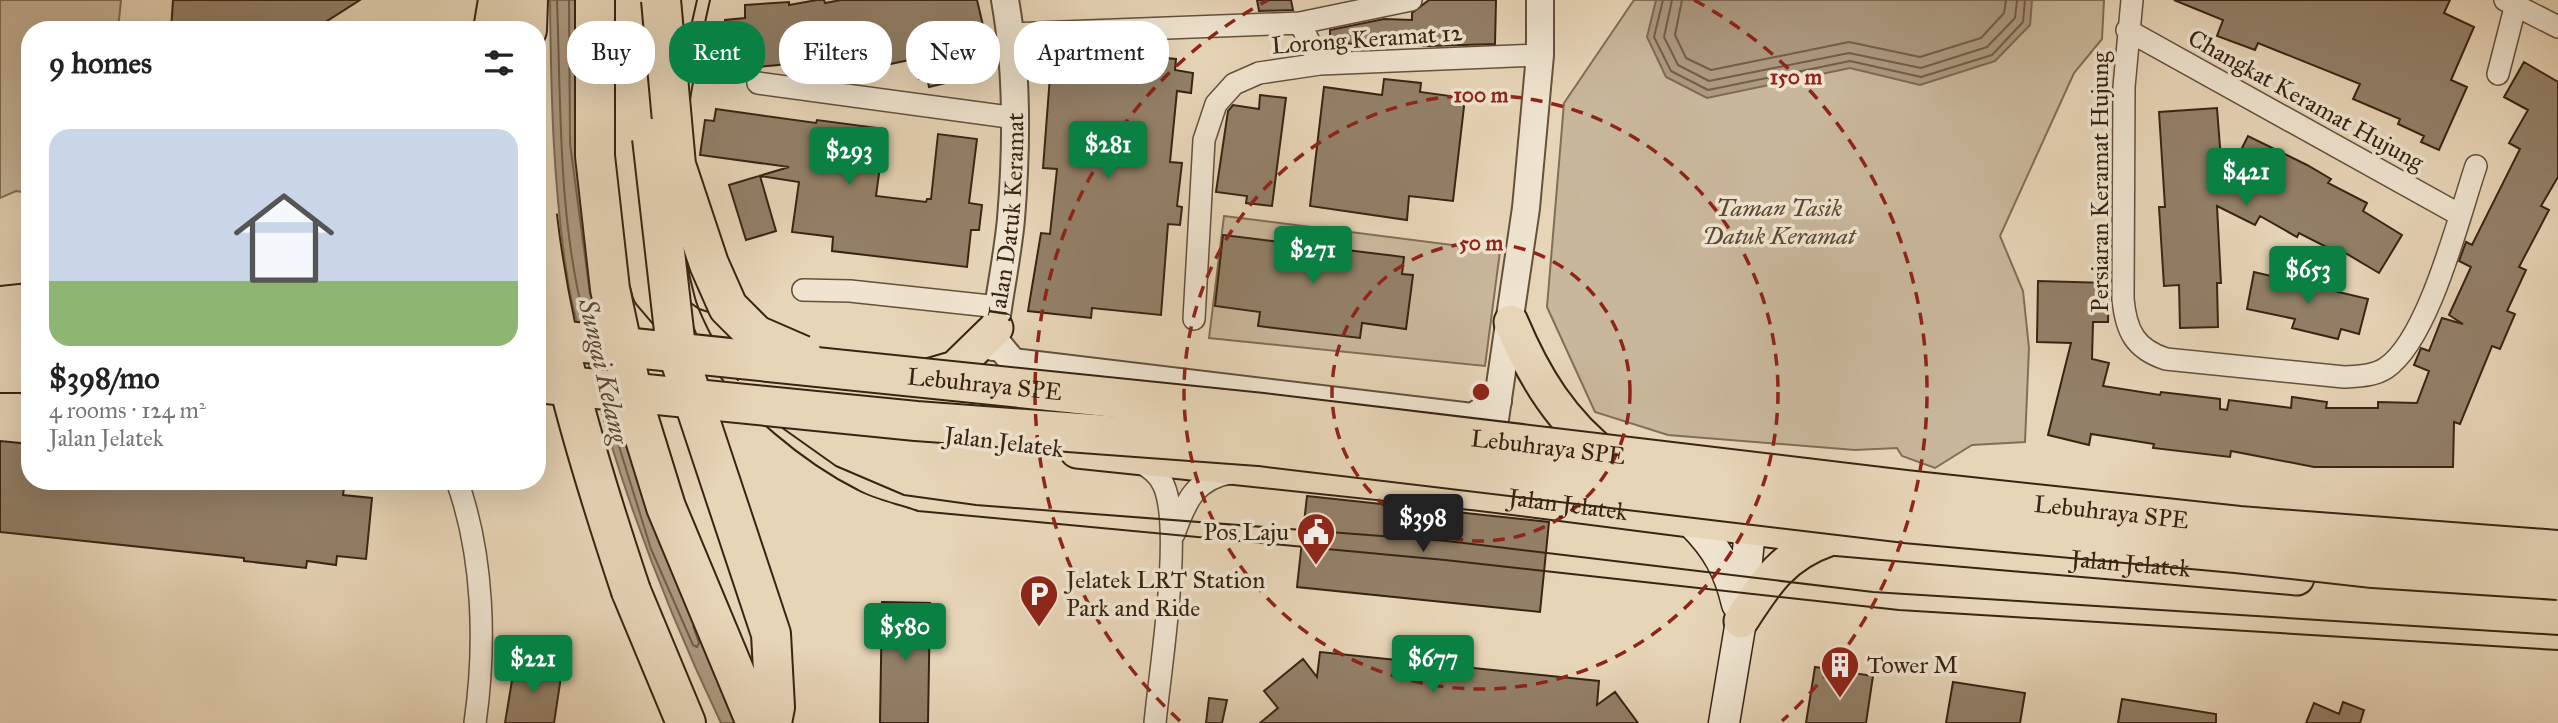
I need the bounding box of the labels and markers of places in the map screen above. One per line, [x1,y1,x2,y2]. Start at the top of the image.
pin: $281 [1067,122,1149,181]
pin: $293 [808,128,890,187]
pin: $421 [2205,148,2287,208]
pin: $271 [1272,226,1354,286]
pin: $653 [2267,246,2349,306]
centre of rings [1469,380,1493,404]
pin: $398 [1382,494,1464,554]
public building icon: Pos Laju [1295,511,1337,566]
place label: Pos Laju [1203,517,1289,547]
place label: Jelatek LRT Station Park and Ride [1063,565,1265,623]
parking icon: Jelatek LRT Station Park and Ride [1018,573,1060,628]
pin: $580 [864,604,946,663]
pin: $221 [492,636,574,695]
pin: $677 [1392,636,1474,695]
building icon: Tower M [1819,644,1861,699]
place label: Tower M [1867,650,1958,680]

